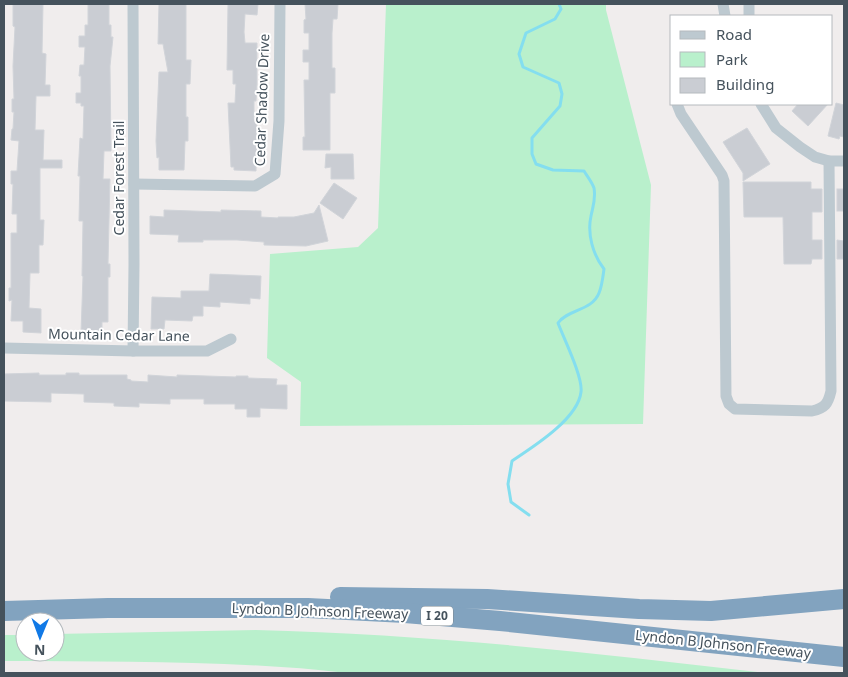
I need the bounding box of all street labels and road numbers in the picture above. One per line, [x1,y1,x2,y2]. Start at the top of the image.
street label: Cedar Shadow Drive [250,33,273,167]
street label: Cedar Forest Trail [109,121,128,235]
street label: Mountain Cedar Lane [48,324,190,345]
street label: Lyndon B Johnson Freeway [231,598,409,623]
road number: I 20 [421,606,453,626]
street label: Lyndon B Johnson Freeway [634,625,813,662]

